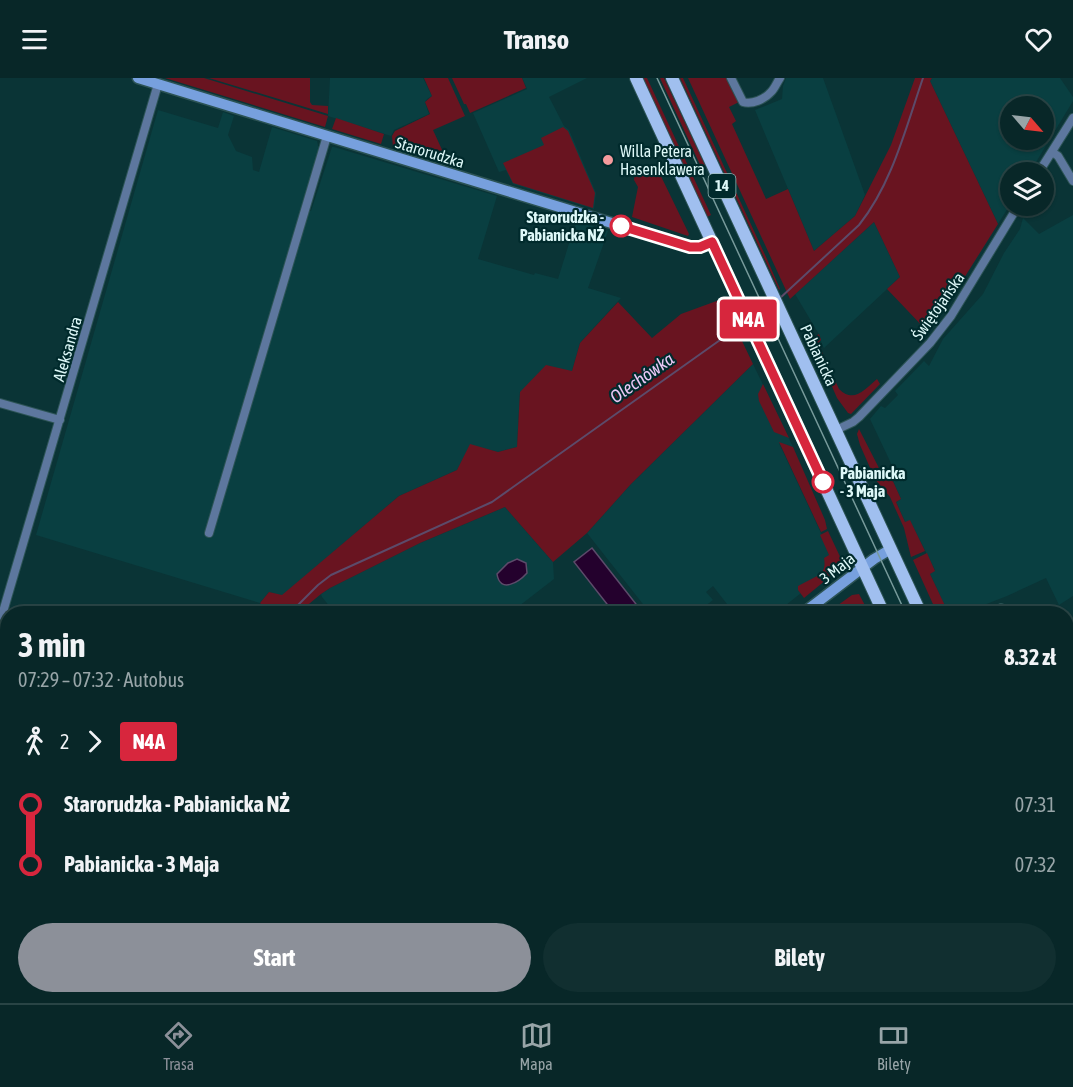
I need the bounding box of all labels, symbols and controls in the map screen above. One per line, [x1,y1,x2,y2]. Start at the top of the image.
icon: menu [18,23,51,56]
icon: heart [1022,23,1055,56]
text: Transo [504,24,569,55]
north arrow [1000,96,1054,150]
map controls [1000,96,1054,216]
street label: Starorudzka [393,133,467,171]
place label: Willa Petera Hasenklawera [620,142,705,178]
marker: Willa Petera Hasenklawera [601,153,615,167]
button: layers [1000,162,1054,216]
road number: 14 [708,174,736,198]
place label: Starorudzka - Pabianicka NŻ [520,208,605,244]
marker: Starorudzka - Pabianicka NŻ [610,215,632,237]
street label: Świętojańska [907,268,969,344]
line badge: N4A [714,300,783,338]
text: N4A [732,307,764,331]
street label: Aleksandra [49,315,85,383]
street label: Pabianicka [797,322,841,388]
water label: Olechówka [606,348,678,407]
place label: Pabianicka - 3 Maja [840,464,906,500]
marker: Pabianicka - 3 Maja [812,471,834,493]
street label: 3 Maja [816,549,859,588]
text: 3 min [18,626,85,664]
text: 8.32 zł [1004,644,1056,670]
text: 07:29 – 07:32 · Autobus [18,668,184,691]
icon: walk [18,725,51,758]
icon: forward [78,725,111,758]
text: N4A [132,729,165,753]
text: 2 [60,730,69,753]
text: Starorudzka - Pabianicka NŻ [64,791,290,817]
text: 07:31 [1015,793,1056,816]
text: Pabianicka - 3 Maja [64,851,219,877]
text: 07:32 [1015,853,1056,876]
button: Start [18,923,531,992]
button: Bilety [543,923,1056,992]
tab: Trasa [162,1019,195,1073]
tab: Mapa [519,1019,553,1073]
tab: Bilety [877,1019,911,1073]

